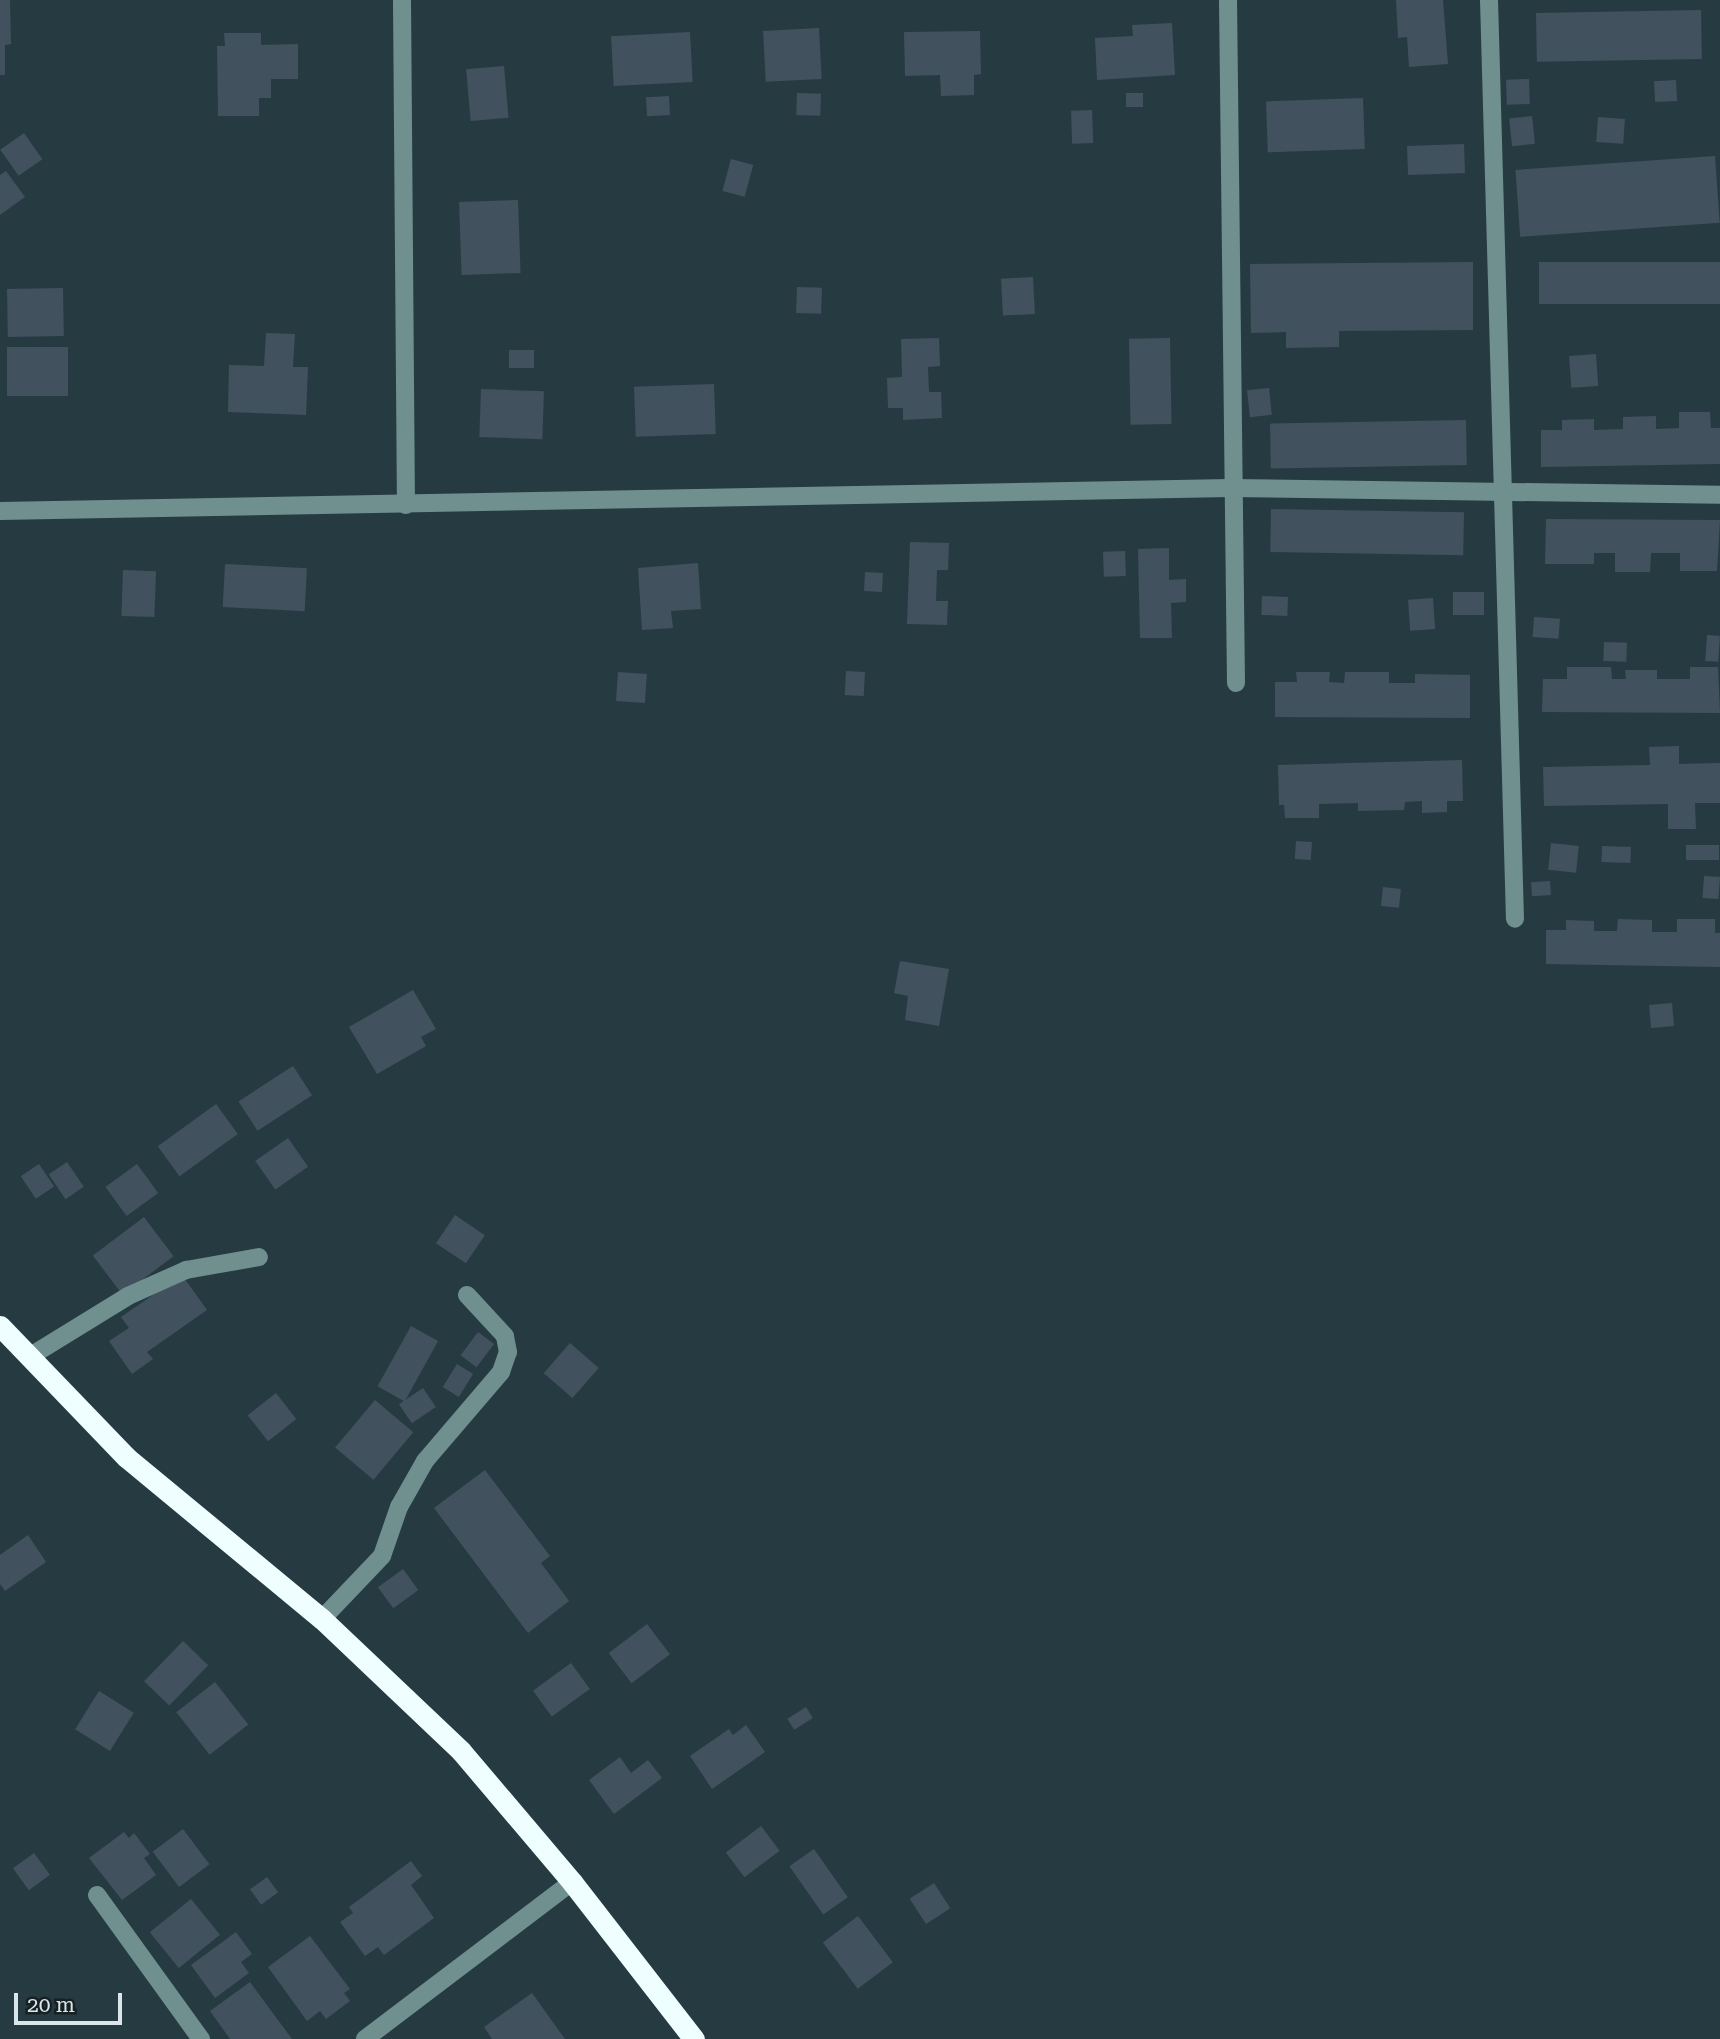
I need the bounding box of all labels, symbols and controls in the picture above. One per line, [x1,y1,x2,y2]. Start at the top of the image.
scale bar [18,1980,126,2024]
text: 20 m [27,1993,75,2017]

